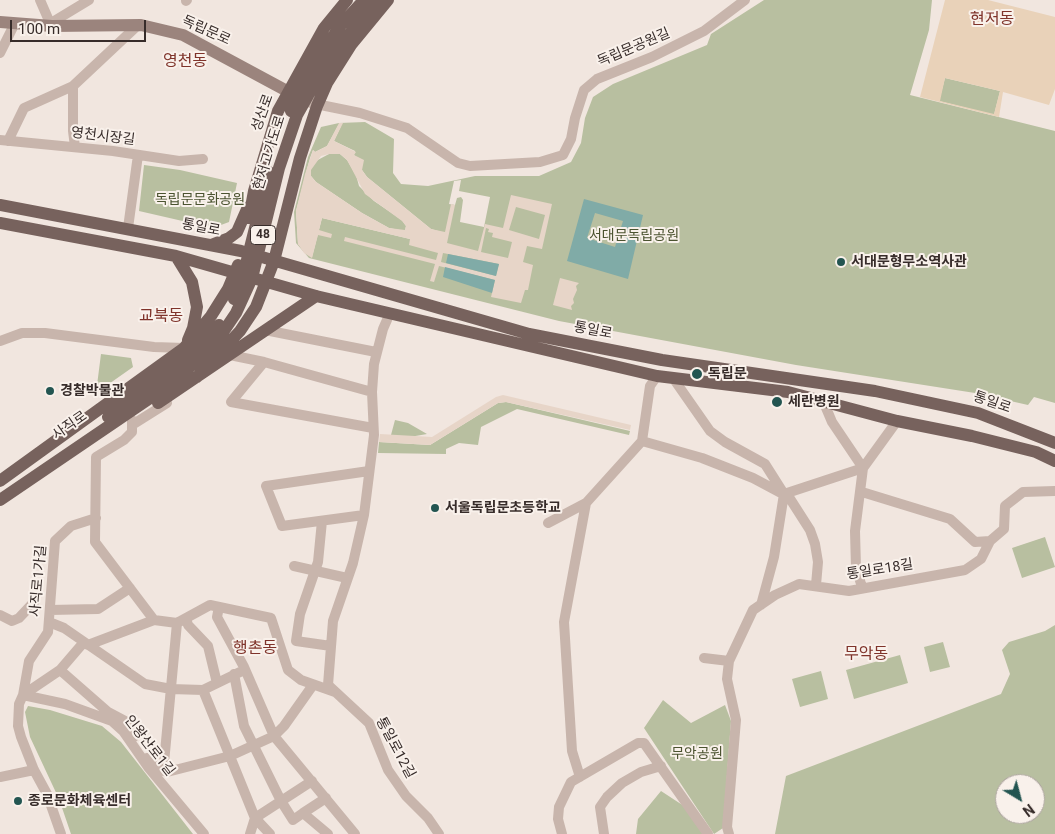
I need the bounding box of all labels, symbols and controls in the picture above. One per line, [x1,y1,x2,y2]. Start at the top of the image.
scale bar [12,10,149,42]
district label: 현저동 [970,10,1014,30]
street label: 독립문로 [179,13,233,49]
text: 100 m [18,20,60,38]
street label: 독립문공원길 [595,25,673,71]
district label: 영천동 [163,52,207,72]
street label: 성산로 [248,92,278,134]
street label: 현저고가도로 [251,114,289,192]
street label: 영천시장길 [70,125,136,149]
park label: 독립문문화공원 [155,192,245,208]
street label: 통일로 [180,216,222,240]
road number: 48 [250,226,276,244]
park label: 서대문독립공원 [589,228,679,244]
place label: 서대문형무소역사관 [851,254,967,270]
marker: 서대문형무소역사관 [835,256,847,268]
district label: 교북동 [139,307,183,327]
street label: 통일로 [572,319,614,343]
place label: 독립문 [708,366,747,382]
marker: 독립문 [690,367,704,381]
place label: 경찰박물관 [60,383,124,399]
marker: 경찰박물관 [44,385,56,397]
street label: 통일로 [971,389,1013,417]
place label: 세란병원 [788,394,840,410]
marker: 세란병원 [770,395,784,409]
street label: 사직로 [49,408,91,444]
place label: 서울독립문초등학교 [445,500,561,516]
marker: 서울독립문초등학교 [429,502,441,514]
street label: 사직로1가길 [27,544,51,618]
street label: 통일로18길 [845,556,915,584]
district label: 행촌동 [233,639,277,659]
district label: 무악동 [844,645,888,665]
street label: 인왕산로1길 [120,712,178,780]
street label: 통일로12길 [372,714,418,782]
park label: 무악공원 [671,746,723,762]
north arrow [995,774,1045,824]
place label: 종로문화체육센터 [28,793,131,809]
marker: 종로문화체육센터 [12,795,24,807]
text: N [1020,801,1037,820]

